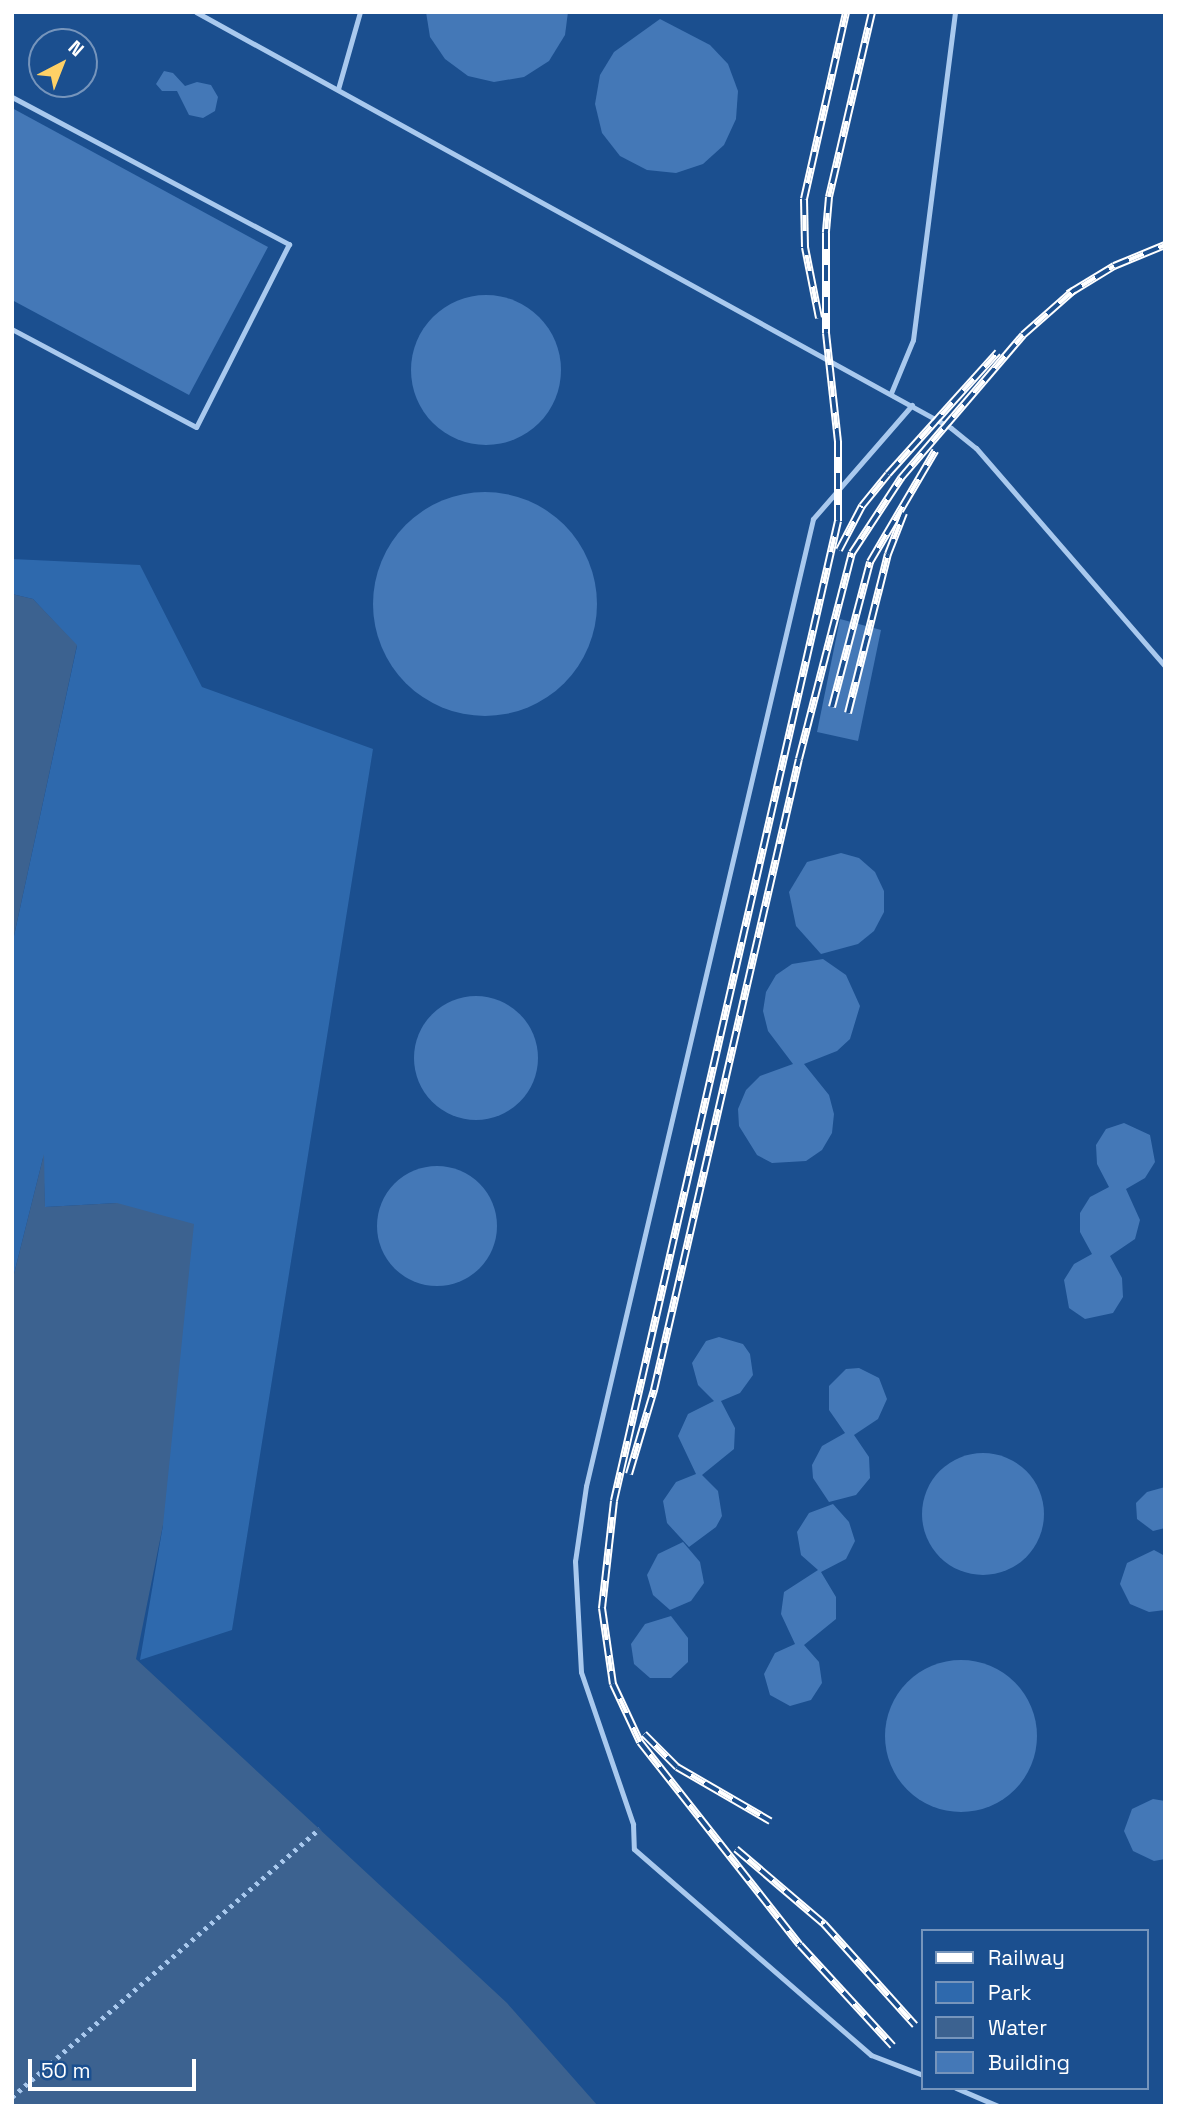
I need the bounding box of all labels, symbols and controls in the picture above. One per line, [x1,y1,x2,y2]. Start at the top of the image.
north arrow [28,28,98,98]
text: N [63,35,89,62]
legend [922,1929,1149,2090]
text: Railway [988,1944,1065,1971]
text: Park [988,1979,1032,2006]
text: Water [988,2014,1047,2041]
scale bar [32,2044,200,2088]
text: Building [988,2049,1070,2076]
text: 50 m [41,2057,91,2084]

